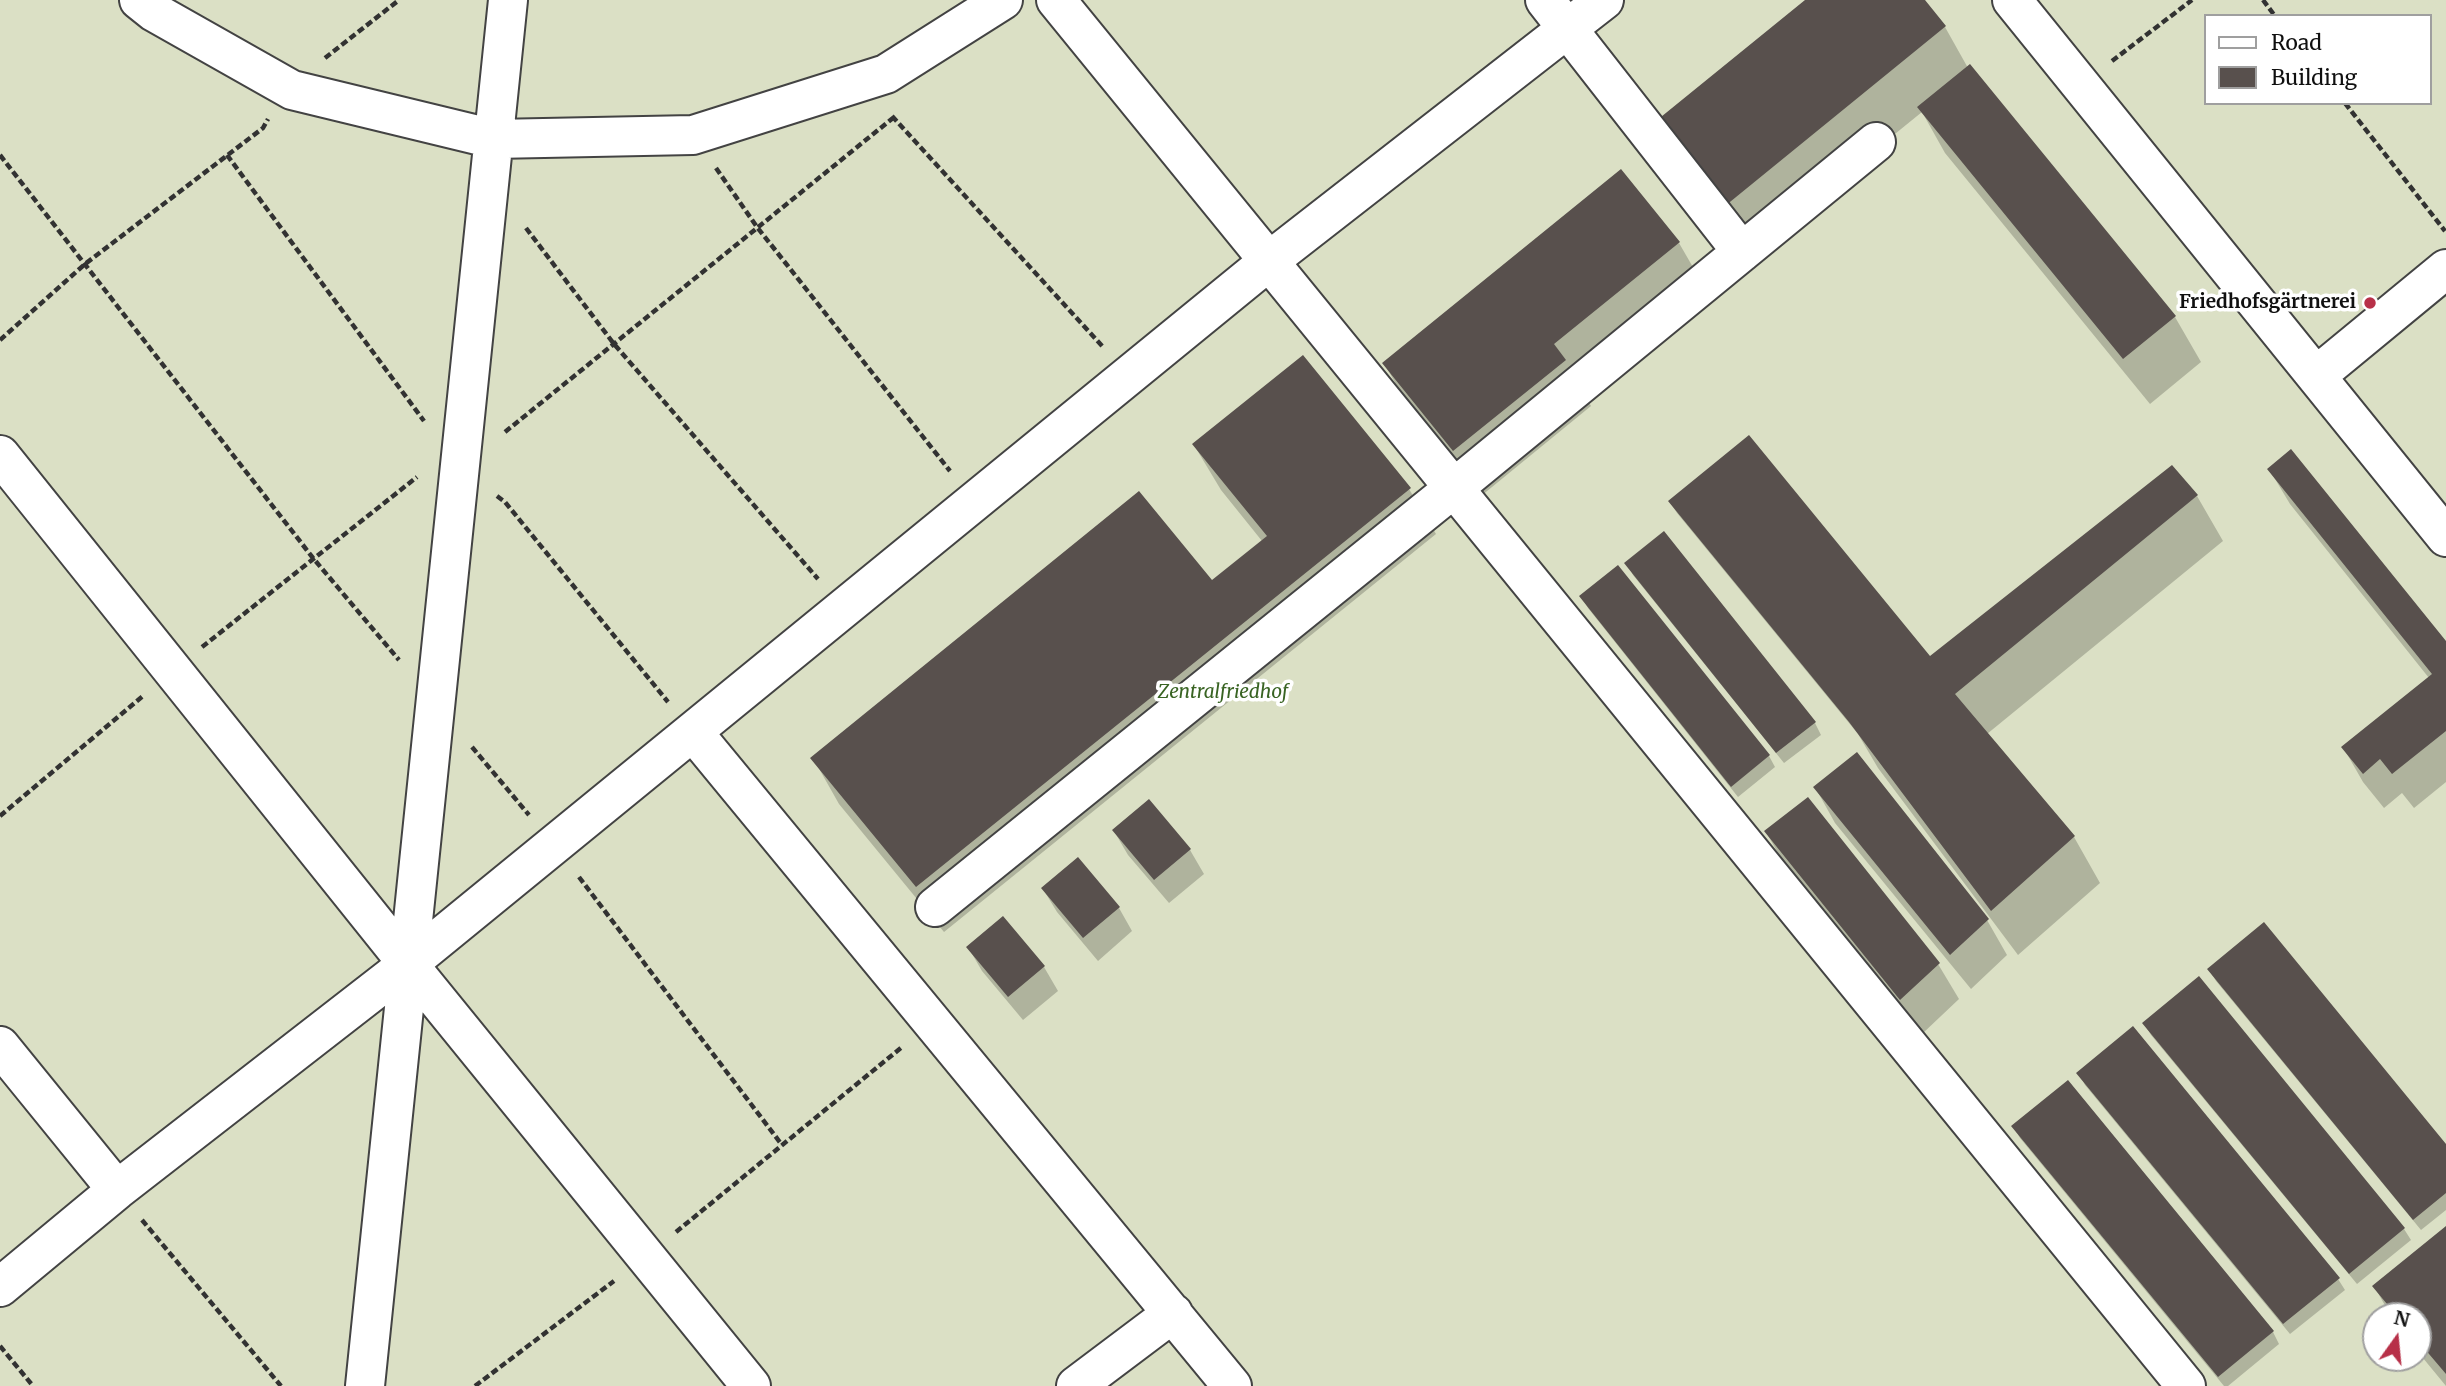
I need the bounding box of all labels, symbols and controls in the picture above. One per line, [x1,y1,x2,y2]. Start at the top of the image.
legend [2204,14,2432,105]
text: Road [2271,29,2322,56]
text: Building [2271,64,2357,91]
place label: Friedhofsgärtnerei [2179,292,2356,314]
marker: Friedhofsgärtnerei [2362,295,2378,311]
park label: Zentralfriedhof [1158,682,1288,704]
north arrow [2362,1302,2432,1372]
text: N [2392,1305,2412,1332]

